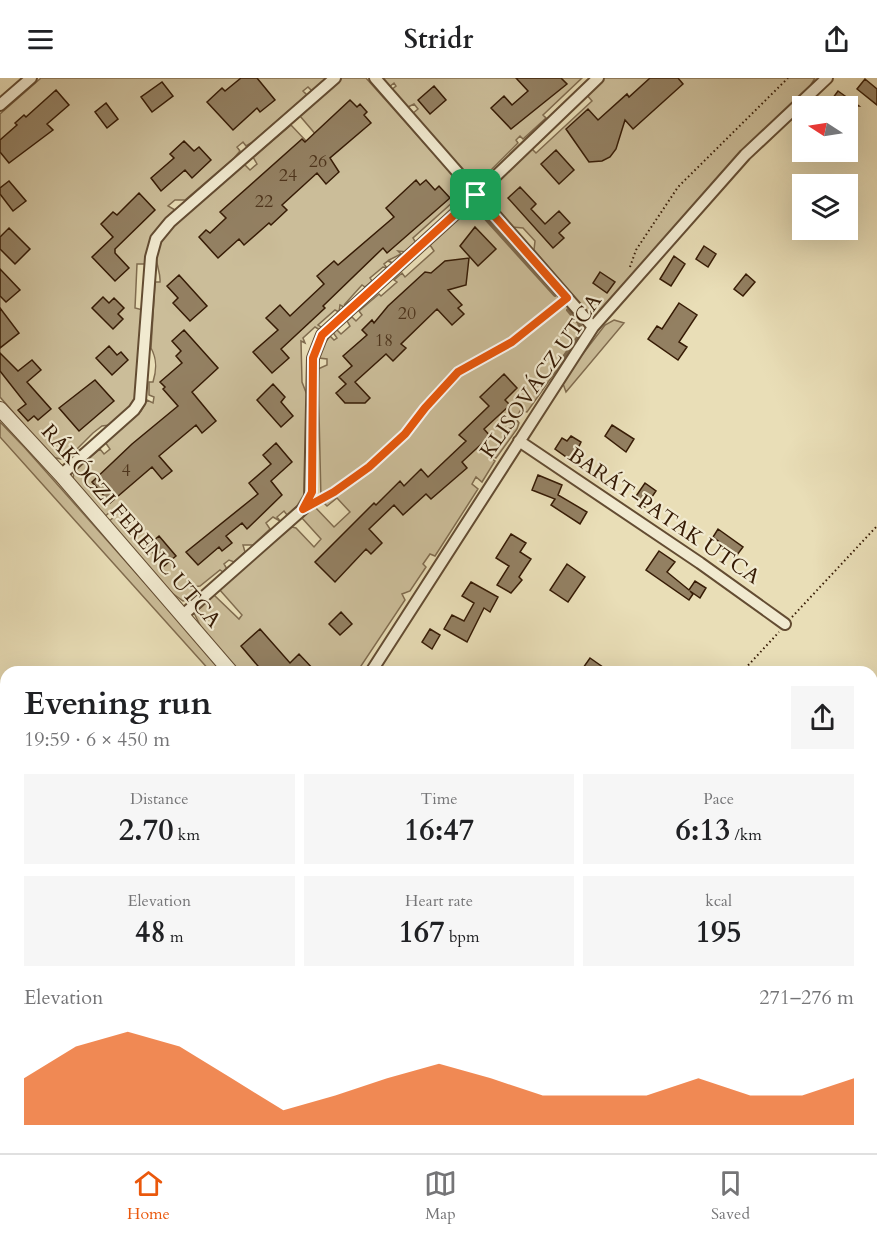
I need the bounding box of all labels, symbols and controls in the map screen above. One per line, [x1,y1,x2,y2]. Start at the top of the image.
text: Stridr [404,21,473,58]
icon: menu [24,23,57,56]
icon: share [820,23,853,56]
north arrow [792,96,858,162]
map controls [792,96,858,240]
house number: 26 [309,149,327,174]
house number: 24 [279,163,297,188]
pin [450,169,501,220]
button: layers [792,174,858,240]
icon: arrive [459,178,492,211]
house number: 22 [255,189,273,214]
street label: KLISOVÁCZ UTCA [473,288,609,464]
house number: 20 [398,301,416,326]
house number: 18 [375,328,393,353]
street label: RÁKÓCZI FERENC UTCA [34,417,228,634]
street label: BARÁT-PATAK UTCA [562,441,766,591]
house number: 4 [121,458,131,483]
text: Evening run [24,681,212,726]
button: share [791,686,854,749]
text: 19:59 · 6 × 450 m [24,726,170,753]
text: Distance [130,788,189,810]
text: Time [420,788,458,810]
text: Pace [703,788,734,810]
text: 2.70 [119,810,174,851]
text: 16:47 [404,810,474,851]
text: 6:13 [675,810,730,851]
text: km [174,824,200,846]
text: /km [730,824,762,846]
text: Elevation [128,890,191,912]
text: Heart rate [405,890,473,912]
text: kcal [705,890,732,912]
text: 48 [135,912,166,953]
text: 167 [398,912,445,953]
text: 195 [696,912,742,953]
text: m [166,926,184,948]
text: bpm [445,926,480,948]
text: Elevation [24,984,103,1011]
text: 271–276 m [759,984,854,1011]
tab: Home [127,1167,170,1225]
tab: Map [424,1167,457,1225]
tab: Saved [711,1167,750,1225]

